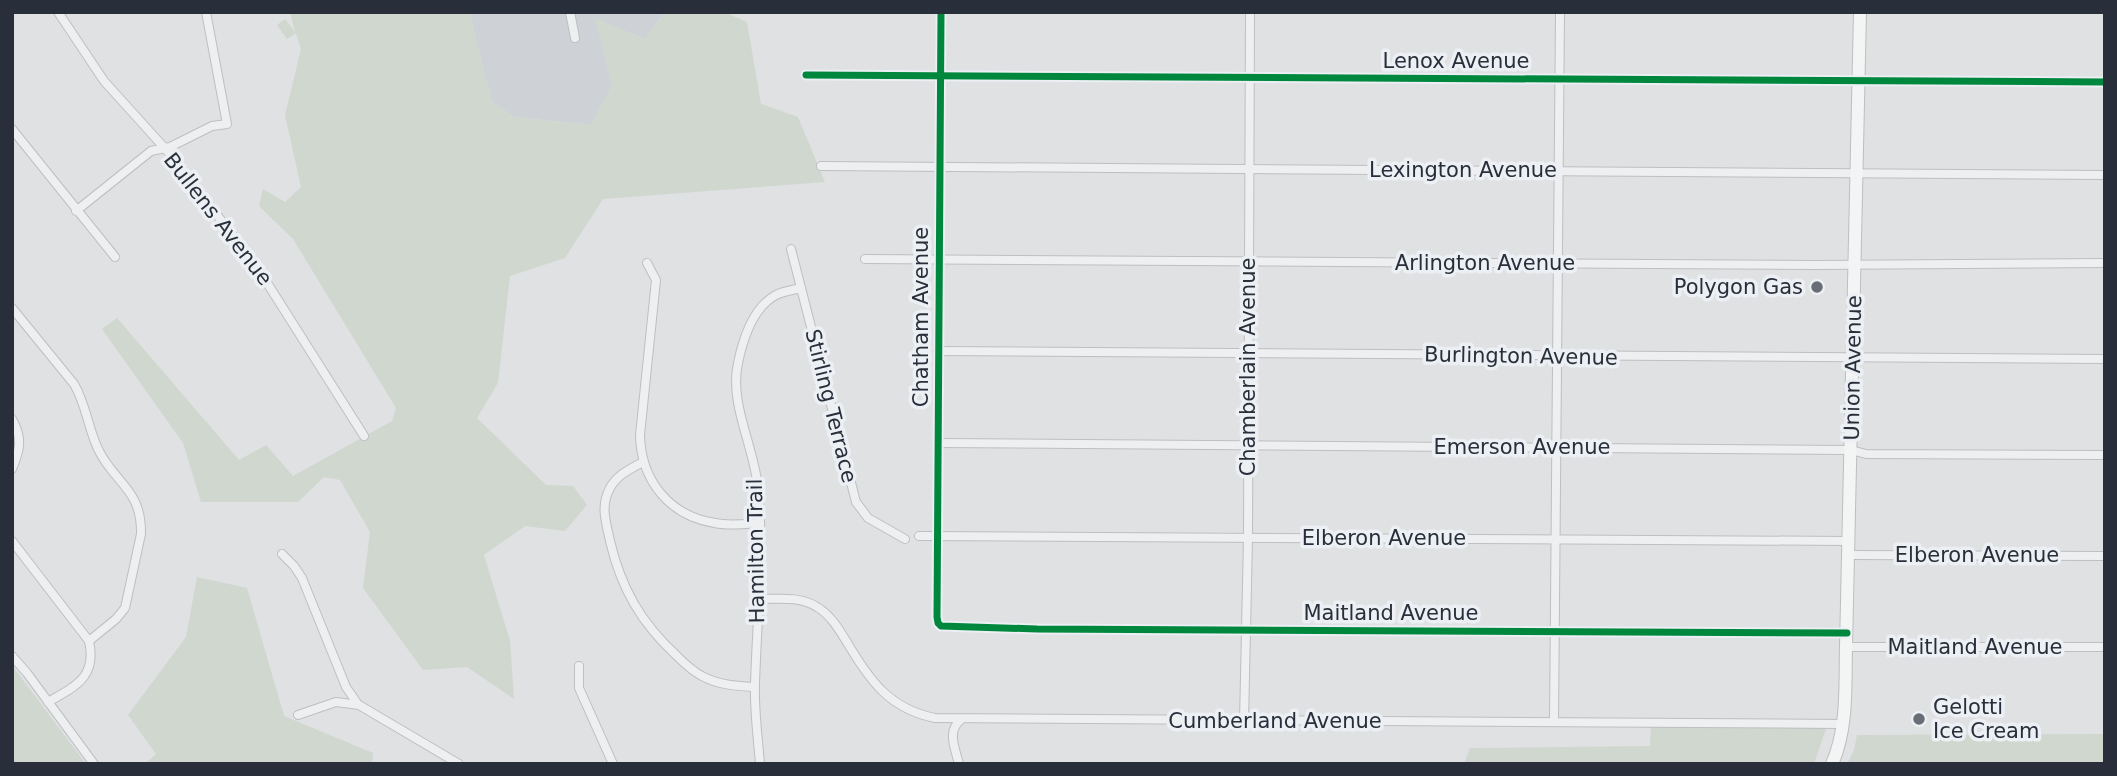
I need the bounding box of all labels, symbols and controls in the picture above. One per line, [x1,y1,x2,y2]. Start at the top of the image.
street label: Lenox Avenue [1383,49,1529,73]
street label: Bullens Avenue [159,148,277,290]
street label: Lexington Avenue [1369,158,1557,182]
street label: Chatham Avenue [909,227,933,407]
street label: Arlington Avenue [1395,251,1575,275]
street label: Chamberlain Avenue [1236,258,1260,476]
place label: Polygon Gas [1674,275,1803,299]
marker: Polygon Gas [1809,279,1825,295]
street label: Union Avenue [1840,295,1866,441]
street label: Stirling Terrace [800,327,862,485]
street label: Burlington Avenue [1424,342,1618,370]
street label: Emerson Avenue [1433,435,1611,459]
street label: Hamilton Trail [743,478,769,624]
street label: Elberon Avenue [1302,526,1466,550]
street label: Elberon Avenue [1895,543,2059,567]
street label: Maitland Avenue [1303,601,1479,625]
street label: Maitland Avenue [1887,635,2063,659]
place label: Gelotti Ice Cream [1933,695,2039,743]
street label: Cumberland Avenue [1168,709,1382,733]
marker: Gelotti Ice Cream [1911,711,1927,727]

